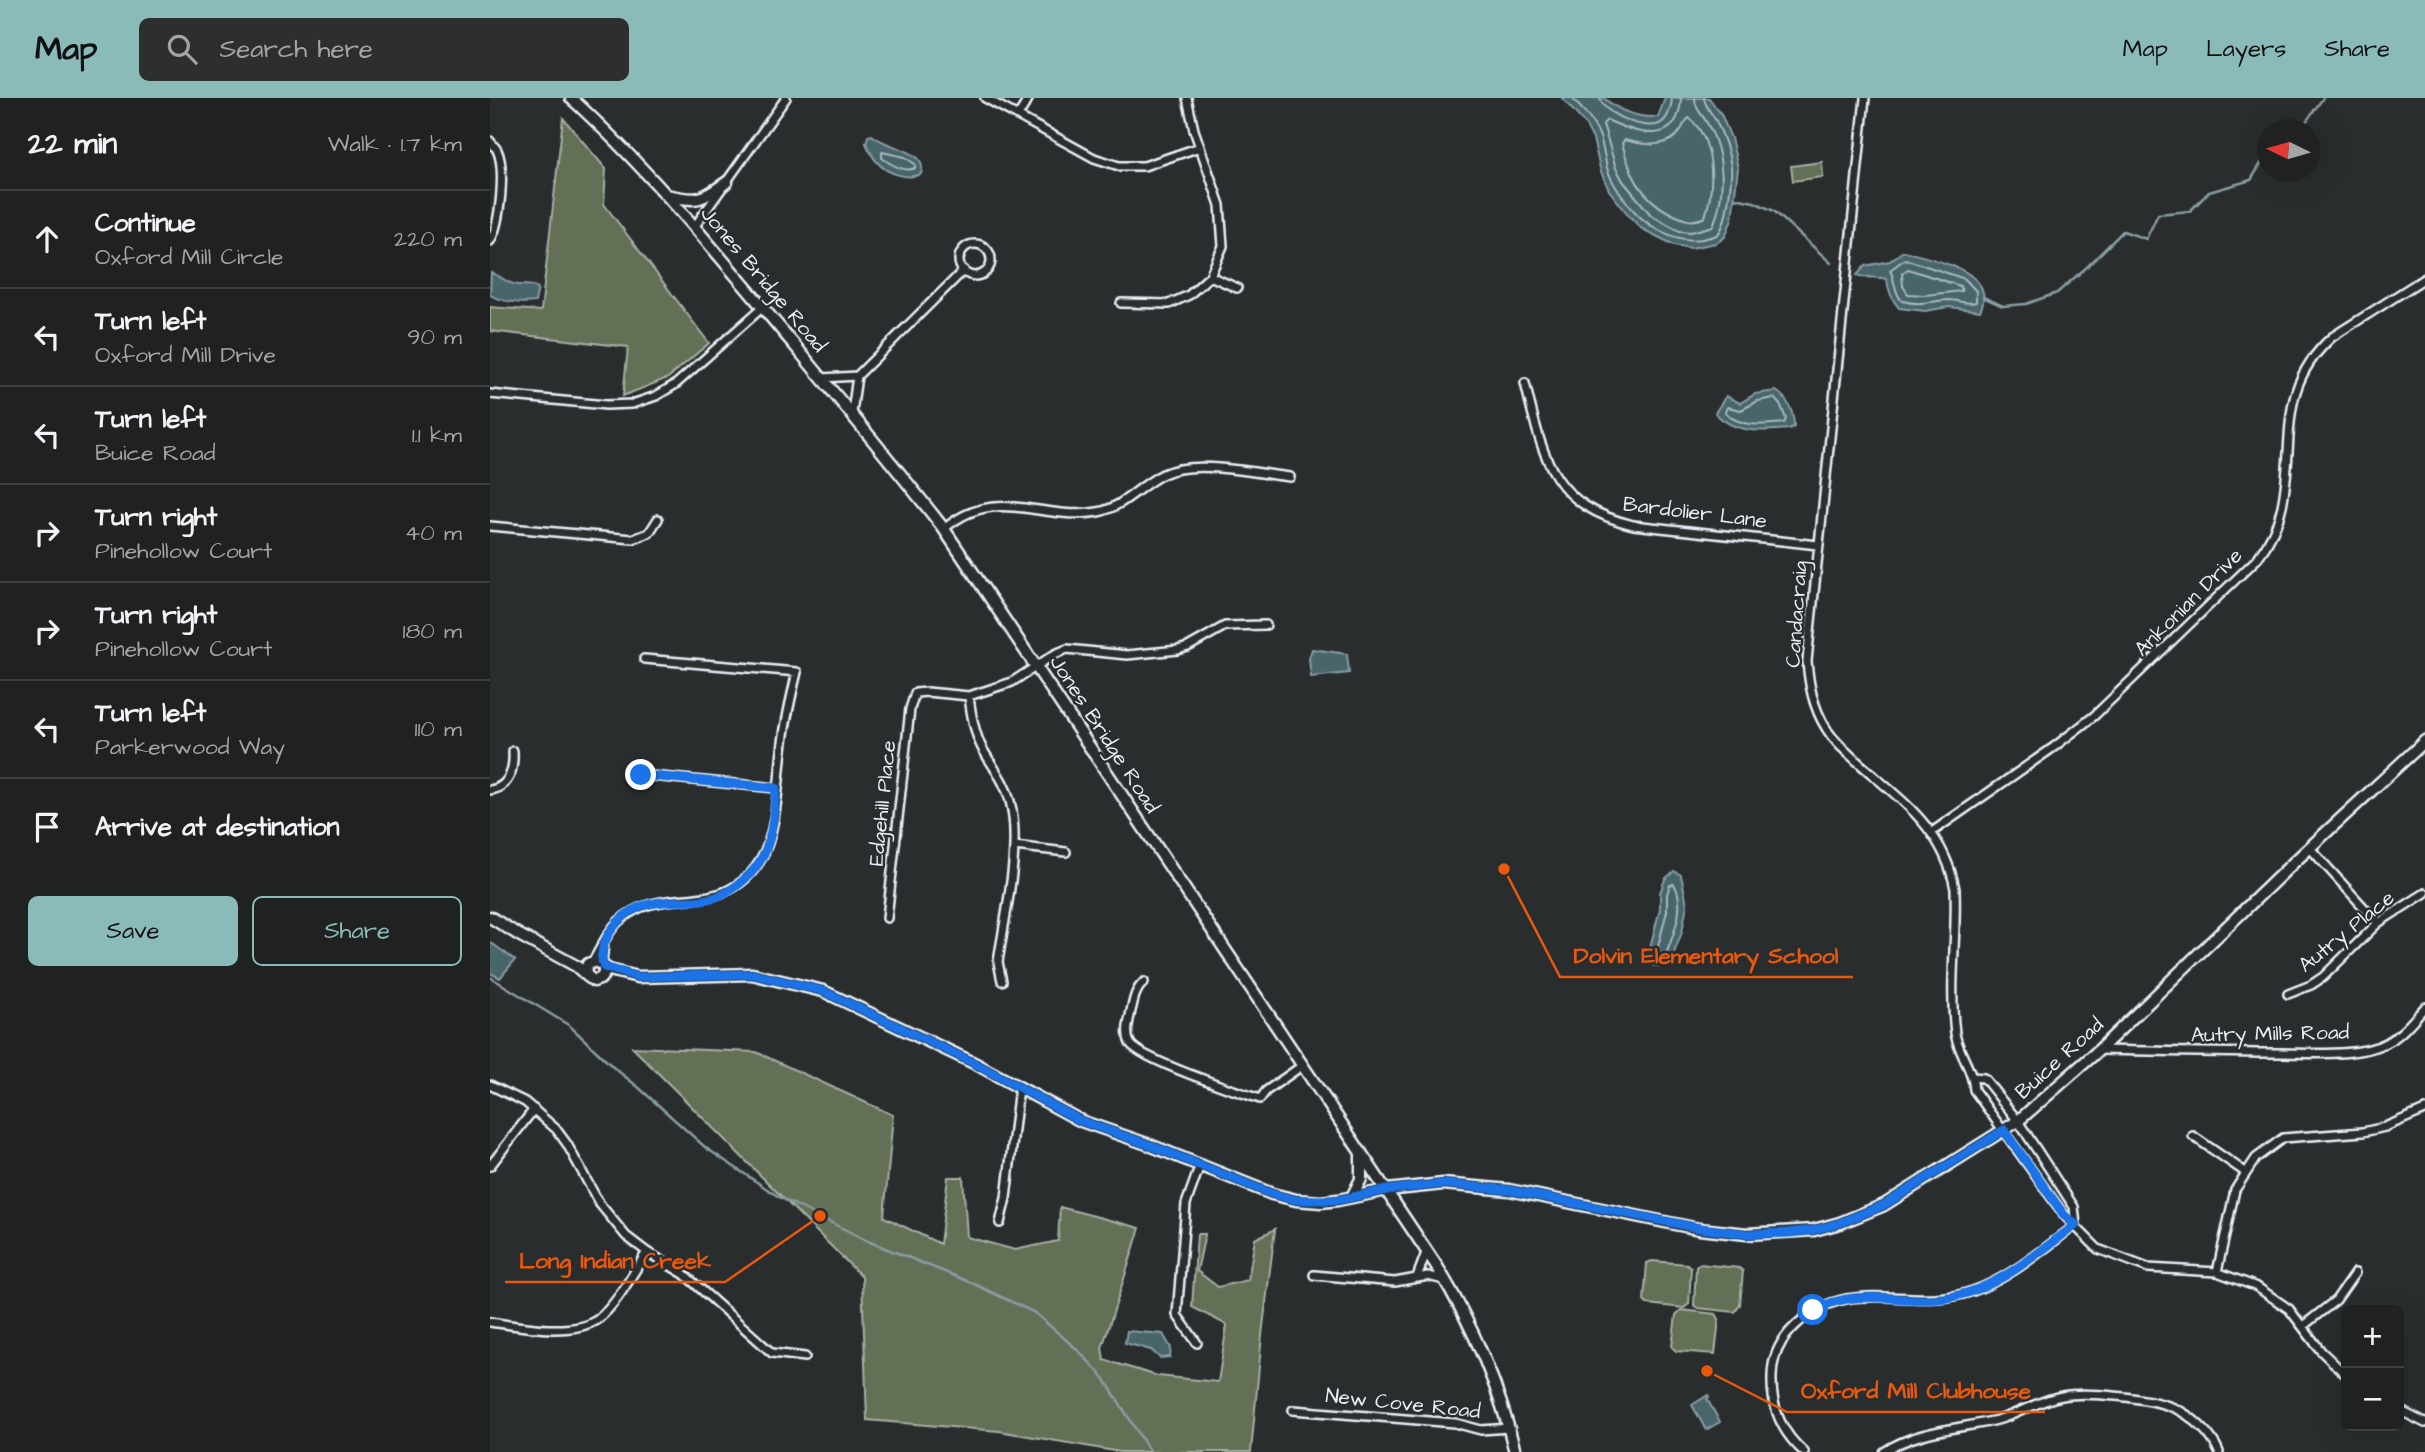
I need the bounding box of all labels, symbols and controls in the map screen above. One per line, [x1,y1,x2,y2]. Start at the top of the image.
search box [139,18,629,81]
text: Map [35,26,97,72]
icon: search [163,30,201,68]
text: Search here [219,31,373,67]
text: Map [2123,32,2168,66]
text: Layers [2206,32,2286,66]
text: Share [2324,32,2390,66]
north arrow [2257,119,2320,182]
text: 22 min [28,123,117,165]
text: Walk · 1.7 km [328,128,462,160]
street label: Jones Bridge Road [692,200,834,360]
text: Continue [95,205,196,241]
icon: ahead [28,220,66,258]
text: 220 m [394,223,462,255]
text: Oxford Mill Circle [95,241,284,273]
text: Turn left [95,303,206,339]
icon: left [28,318,66,356]
text: 90 m [407,321,462,353]
text: Oxford Mill Drive [95,339,276,371]
text: Turn left [95,401,206,437]
icon: left [28,416,66,454]
text: 1.1 km [412,419,462,451]
text: Buice Road [95,437,216,469]
street label: Bardolier Lane [1621,489,1769,536]
text: Turn right [95,499,217,535]
icon: right [28,514,66,552]
text: 40 m [405,517,462,549]
text: Pinehollow Court [95,535,272,567]
street label: Ankonian Drive [2128,542,2249,663]
street label: Candacraig [1778,559,1817,669]
text: Turn right [95,597,217,633]
icon: right [28,612,66,650]
text: 180 m [403,615,462,647]
text: Pinehollow Court [95,633,272,665]
street label: Jones Bridge Road [1041,650,1167,820]
text: Turn left [95,695,206,731]
icon: left [28,710,66,748]
text: 110 m [414,713,462,745]
text: Parkerwood Way [95,731,285,763]
street label: Edgehill Place [861,739,905,867]
route end [625,759,656,790]
icon: arrive [28,808,66,846]
text: Arrive at destination [95,809,340,845]
street label: Autry Place [2292,884,2402,981]
button: Save [28,896,238,966]
button: Share [252,896,462,966]
callout: Dolvin Elementary School [1560,933,1853,977]
text: Dolvin Elementary School [1574,940,1839,974]
street label: Buice Road [2009,1011,2110,1106]
street label: Autry Mills Road [2191,1018,2350,1051]
callout: Long Indian Creek [505,1238,725,1282]
text: Long Indian Creek [519,1245,712,1278]
route start [1797,1294,1828,1325]
map controls [2341,1305,2404,1431]
button: + [2341,1305,2404,1368]
callout: Oxford Mill Clubhouse [1787,1368,2045,1412]
button: − [2341,1368,2404,1431]
text: Oxford Mill Clubhouse [1801,1375,2032,1407]
street label: New Cove Road [1324,1381,1482,1426]

